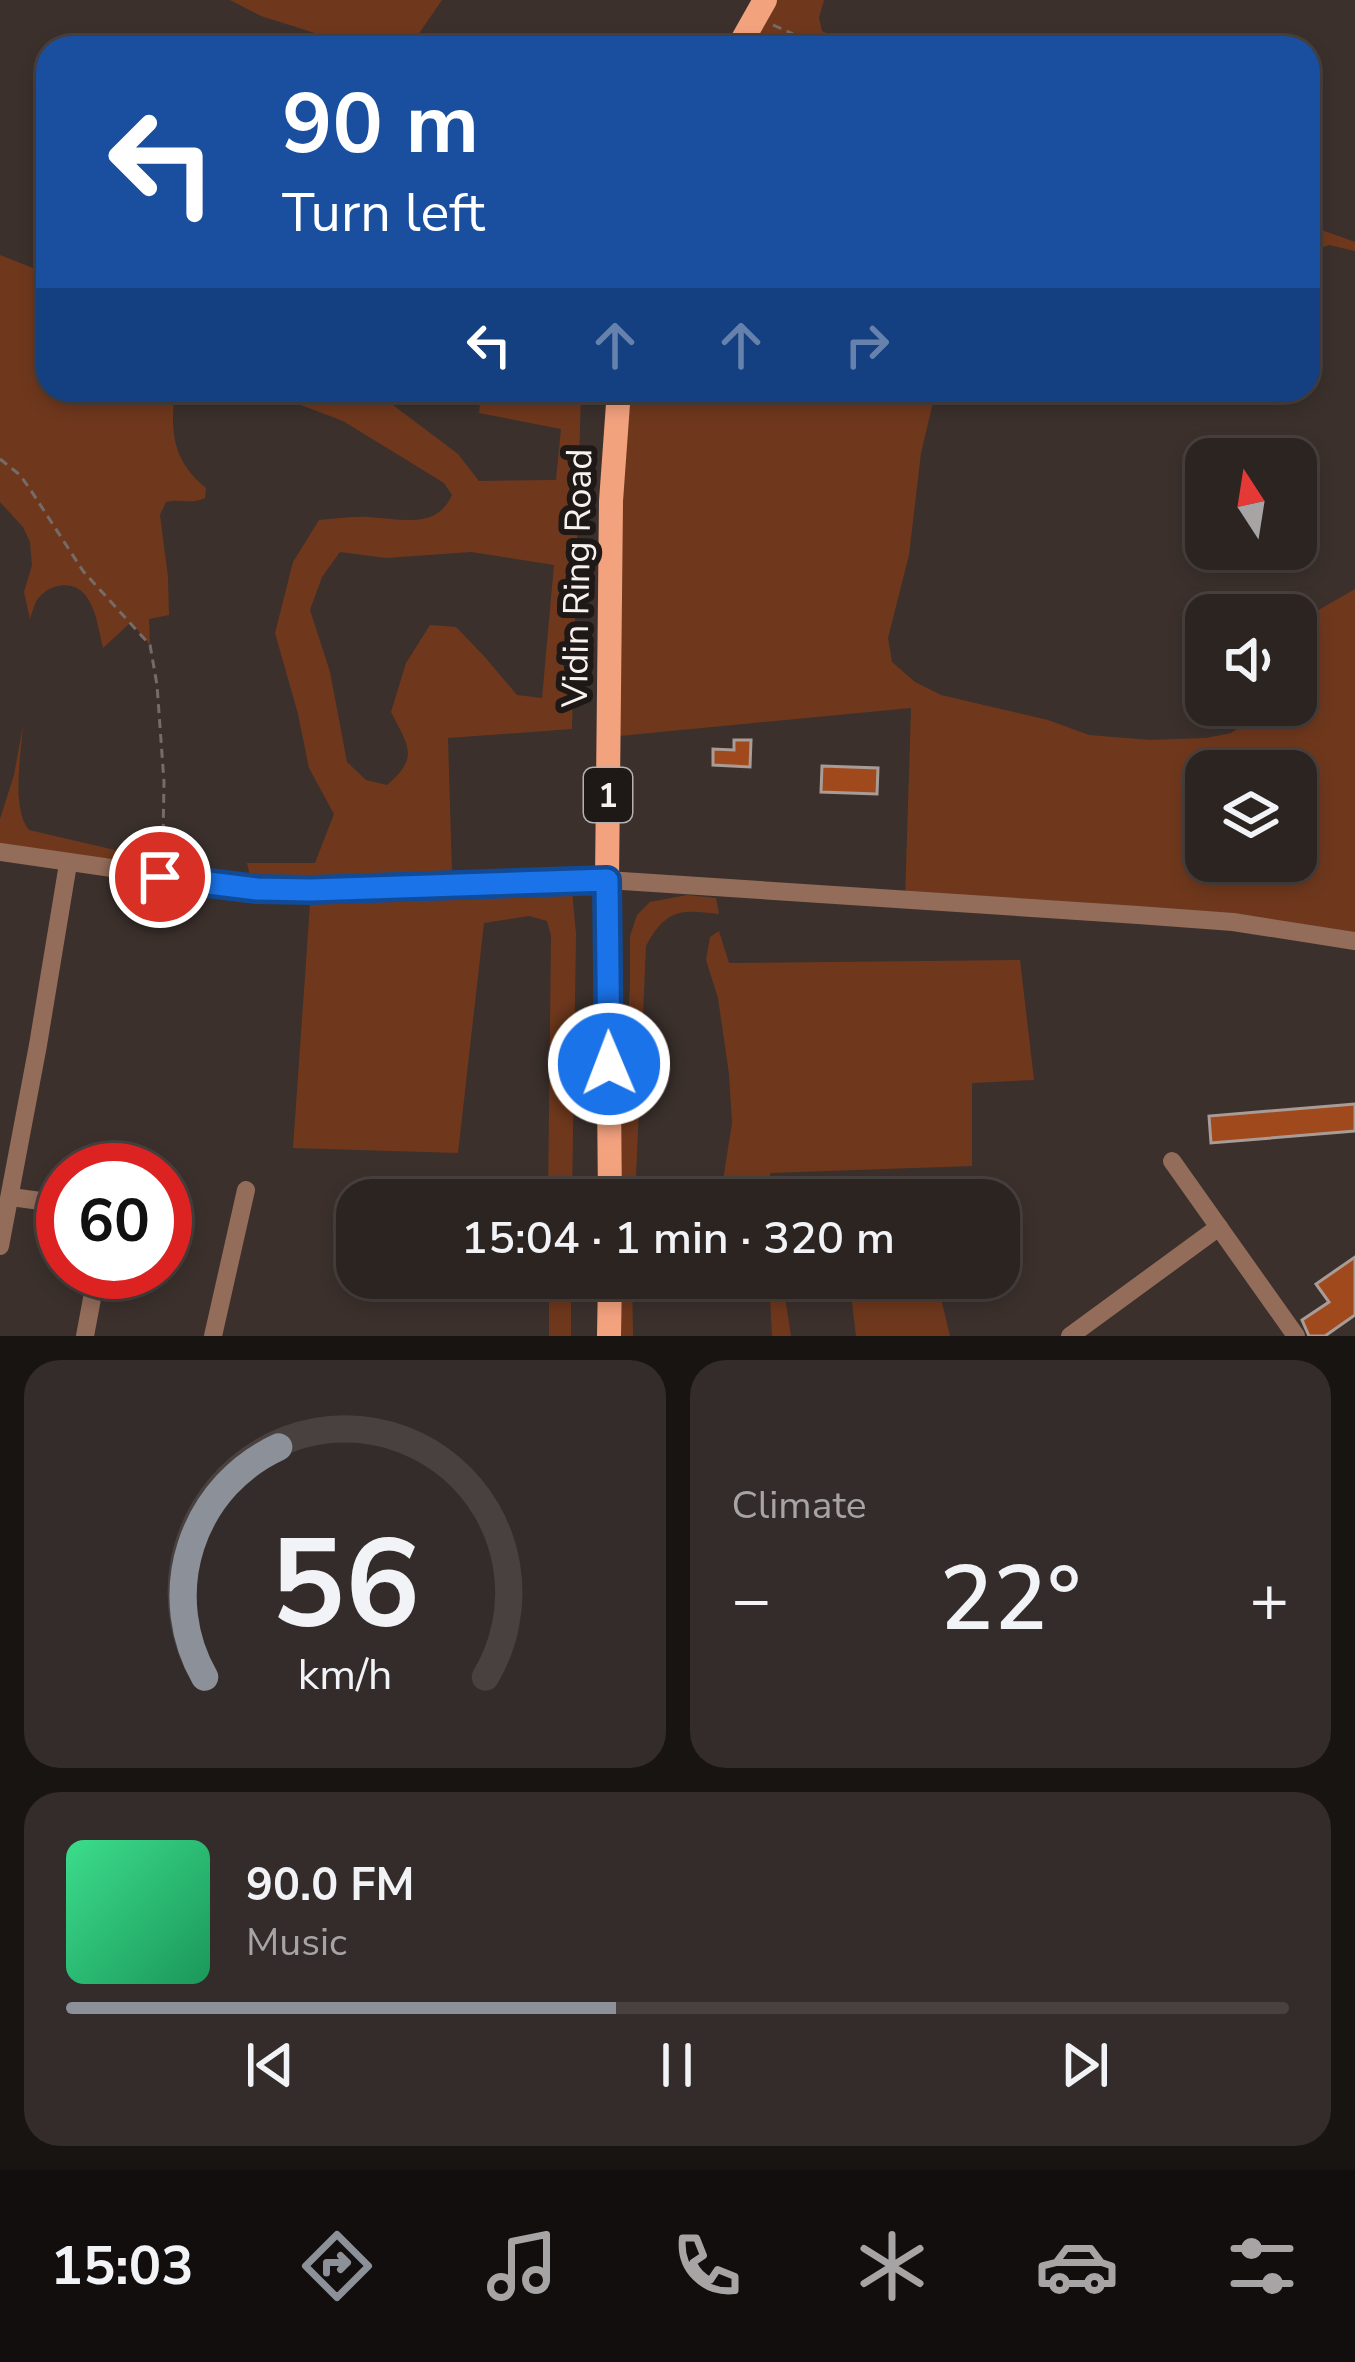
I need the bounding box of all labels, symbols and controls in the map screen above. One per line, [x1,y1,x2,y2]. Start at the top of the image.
text: 90 m [282,67,479,182]
icon: left [84,84,240,240]
text: Turn left [282,176,485,250]
icon: left [456,312,522,378]
icon: ahead [582,312,648,378]
icon: ahead [708,312,774,378]
icon: right [834,312,900,378]
north arrow [1185,438,1317,570]
map controls [1185,438,1317,882]
street label: Vidin Ring Road [551,448,604,709]
button: sound [1185,594,1317,726]
button: layers [1185,750,1317,882]
road number: 1 [584,768,632,822]
pin [109,826,211,928]
icon: arrive [127,844,193,910]
position arrow [546,1001,672,1127]
speed limit sign: 60 [36,1143,192,1299]
text: 15:04 · 1 min · 320 m [461,1208,895,1269]
text: Climate [732,1479,867,1532]
text: 56 [270,1500,420,1670]
text: 22° [939,1538,1081,1661]
text: − [732,1555,771,1645]
text: + [1249,1555,1289,1645]
text: km/h [297,1646,392,1704]
text: 90.0 FM [246,1855,415,1916]
text: Music [246,1916,347,1969]
icon: previous [237,2032,303,2098]
icon: pause [644,2032,710,2098]
icon: next [1052,2032,1118,2098]
icon: directions [295,2224,379,2308]
icon: music [480,2224,564,2308]
icon: phone [665,2224,749,2308]
icon: climate [850,2224,934,2308]
icon: car [1035,2224,1119,2308]
icon: filters [1220,2224,1304,2308]
text: 15:03 [51,2229,194,2303]

